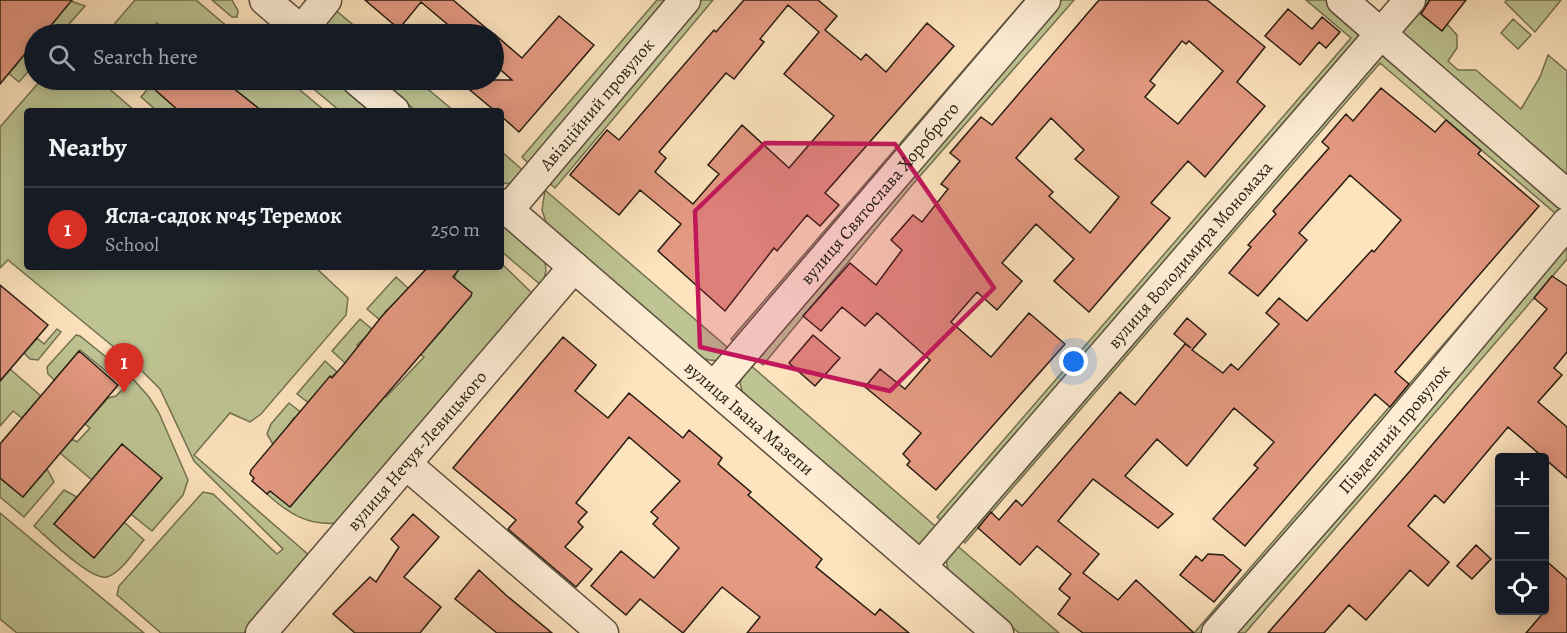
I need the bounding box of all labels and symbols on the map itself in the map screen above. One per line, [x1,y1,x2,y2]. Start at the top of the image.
street label: Авіаційний провулок [534,33,660,176]
street label: вулиця Святослава Хороброго [795,97,965,290]
street label: вулиця Володимира Мономаха [1102,155,1278,354]
pin: 1 [104,344,144,393]
your location [1059,347,1088,376]
street label: вулиця Івана Мазепи [679,356,819,481]
street label: Південний провулок [1333,360,1455,499]
street label: вулиця Нечуя-Левицького [342,365,492,536]

